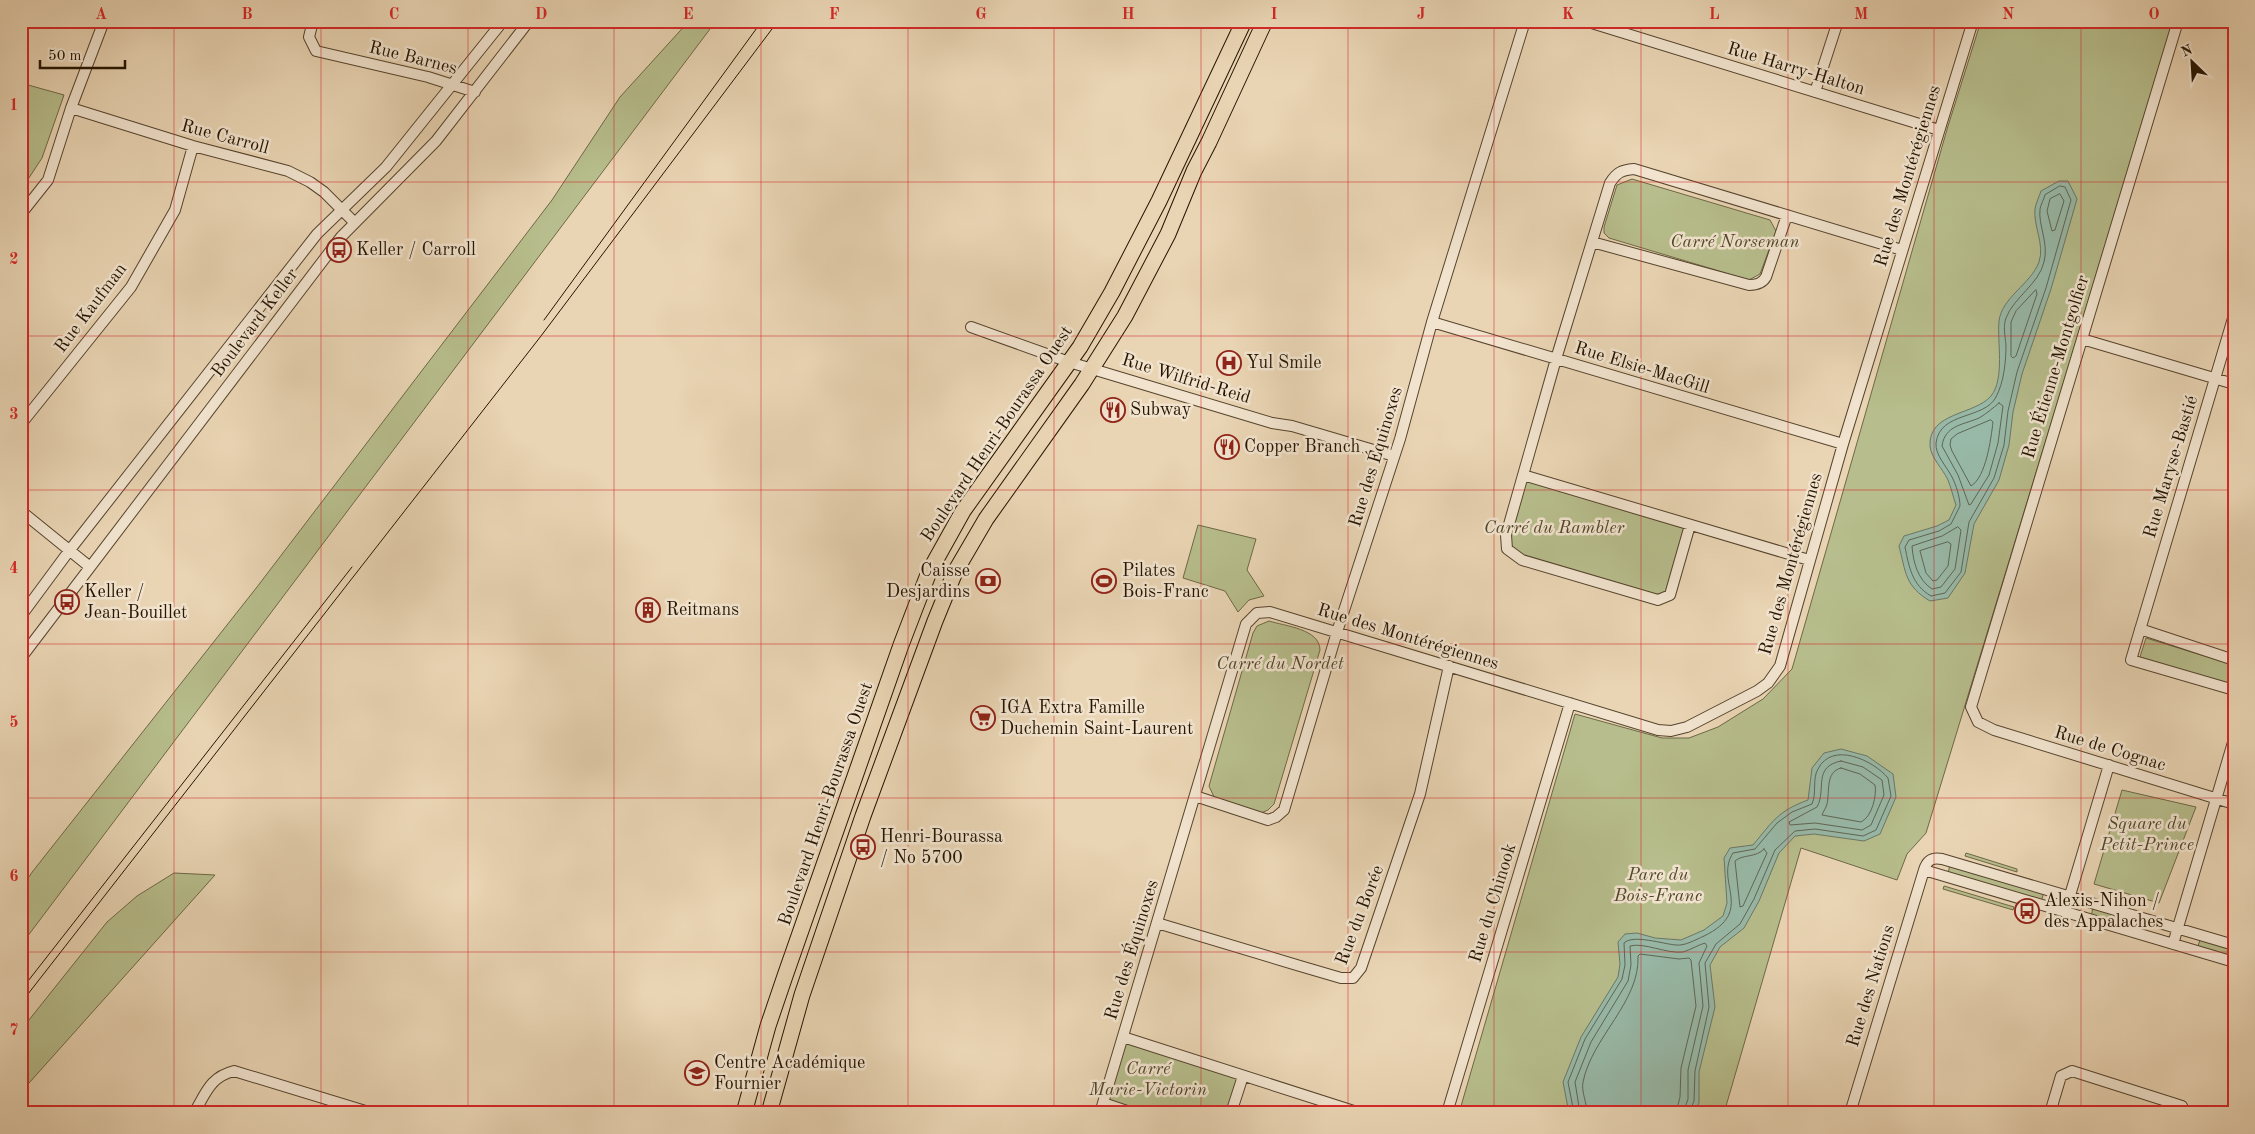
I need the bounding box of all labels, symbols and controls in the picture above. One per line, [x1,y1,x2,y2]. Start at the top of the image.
text: A [95,7,107,23]
text: B [241,7,253,23]
text: C [389,7,399,23]
text: D [535,7,547,23]
text: E [682,7,694,23]
text: F [829,7,840,23]
text: G [975,7,987,23]
text: H [1121,7,1135,23]
text: I [1270,7,1278,23]
text: J [1417,7,1426,23]
text: K [1562,7,1574,23]
text: L [1709,7,1720,23]
text: M [1854,7,1868,23]
text: N [2002,7,2015,23]
text: O [2148,7,2160,23]
scale bar [40,38,125,70]
street label: Rue Barnes [367,38,459,78]
north arrow [2168,38,2218,88]
street label: Rue Harry-Halton [1725,40,1867,99]
text: N [2179,42,2195,60]
text: 50 m [48,49,82,64]
street label: Rue des Montérégiennes [1872,83,1944,269]
text: 1 [9,98,19,114]
street label: Rue Carroll [179,117,271,157]
park label: Carré Norseman [1670,233,1800,251]
bus stop icon: Keller / Carroll [326,237,352,263]
place label: Keller / Carroll [356,241,476,259]
text: 2 [9,252,19,268]
street label: Rue Kaufman [52,260,130,356]
street label: Boulevard Keller [208,265,302,381]
street label: Rue Étienne-Montgolfier [2016,271,2093,461]
street label: Boulevard Henri-Bourassa Ouest [918,323,1076,545]
street label: Rue Elsie-MacGill [1572,339,1712,397]
hospital icon: Yul Smile [1216,350,1242,376]
street label: Rue Wilfrid-Reid [1119,351,1253,407]
place label: Yul Smile [1246,354,1322,372]
street label: Rue des Équinoxes [1342,383,1406,529]
street label: Rue Maryse-Bastié [2141,394,2201,540]
restaurant icon: Subway [1100,397,1126,423]
place label: Subway [1130,401,1192,419]
text: 3 [9,407,19,423]
restaurant icon: Copper Branch [1214,434,1240,460]
place label: Copper Branch [1244,438,1361,456]
street label: Rue des Montérégiennes [1756,471,1826,657]
park label: Carré du Rambler [1484,519,1626,537]
text: 4 [9,561,19,577]
place label: Caisse Desjardins [886,562,970,601]
place label: Pilates Bois-Franc [1122,562,1209,601]
bank icon: Caisse Desjardins [975,568,1001,594]
sports icon: Pilates Bois-Franc [1091,568,1117,594]
place label: Keller / Jean-Bouillet [84,583,187,622]
bus stop icon: Keller / Jean-Bouillet [54,589,80,615]
building icon: Reitmans [635,597,661,623]
place label: Reitmans [666,601,739,619]
street label: Rue des Montérégiennes [1315,601,1501,673]
park label: Carré du Nordet [1216,655,1344,673]
street label: Boulevard Henri-Bourassa Ouest [776,680,876,928]
place label: IGA Extra Famille Duchemin Saint-Laurent [1000,699,1193,738]
supermarket icon: IGA Extra Famille Duchemin Saint-Laurent [970,705,996,731]
text: 5 [9,715,19,731]
street label: Rue de Cognac [2052,723,2168,775]
park label: Square du Petit-Prince [2099,815,2194,854]
place label: Henri-Bourassa / No 5700 [880,828,1003,867]
bus stop icon: Henri-Bourassa / No 5700 [850,834,876,860]
street label: Rue du Chinook [1466,841,1520,965]
street label: Rue du Borée [1333,863,1387,967]
park label: Parc du Bois-Franc [1613,866,1702,905]
text: 6 [9,869,19,885]
street label: Rue des Équinoxes [1098,876,1162,1022]
place label: Alexis-Nihon / des Appalaches [2044,892,2163,931]
bus stop icon: Alexis-Nihon / des Appalaches [2014,898,2040,924]
street label: Rue des Nations [1844,923,1898,1049]
text: 7 [9,1023,19,1039]
place label: Centre Académique Fournier [714,1054,865,1093]
school or university icon: Centre Académique Fournier [684,1060,710,1086]
park label: Carré Marie-Victorin [1088,1060,1207,1099]

